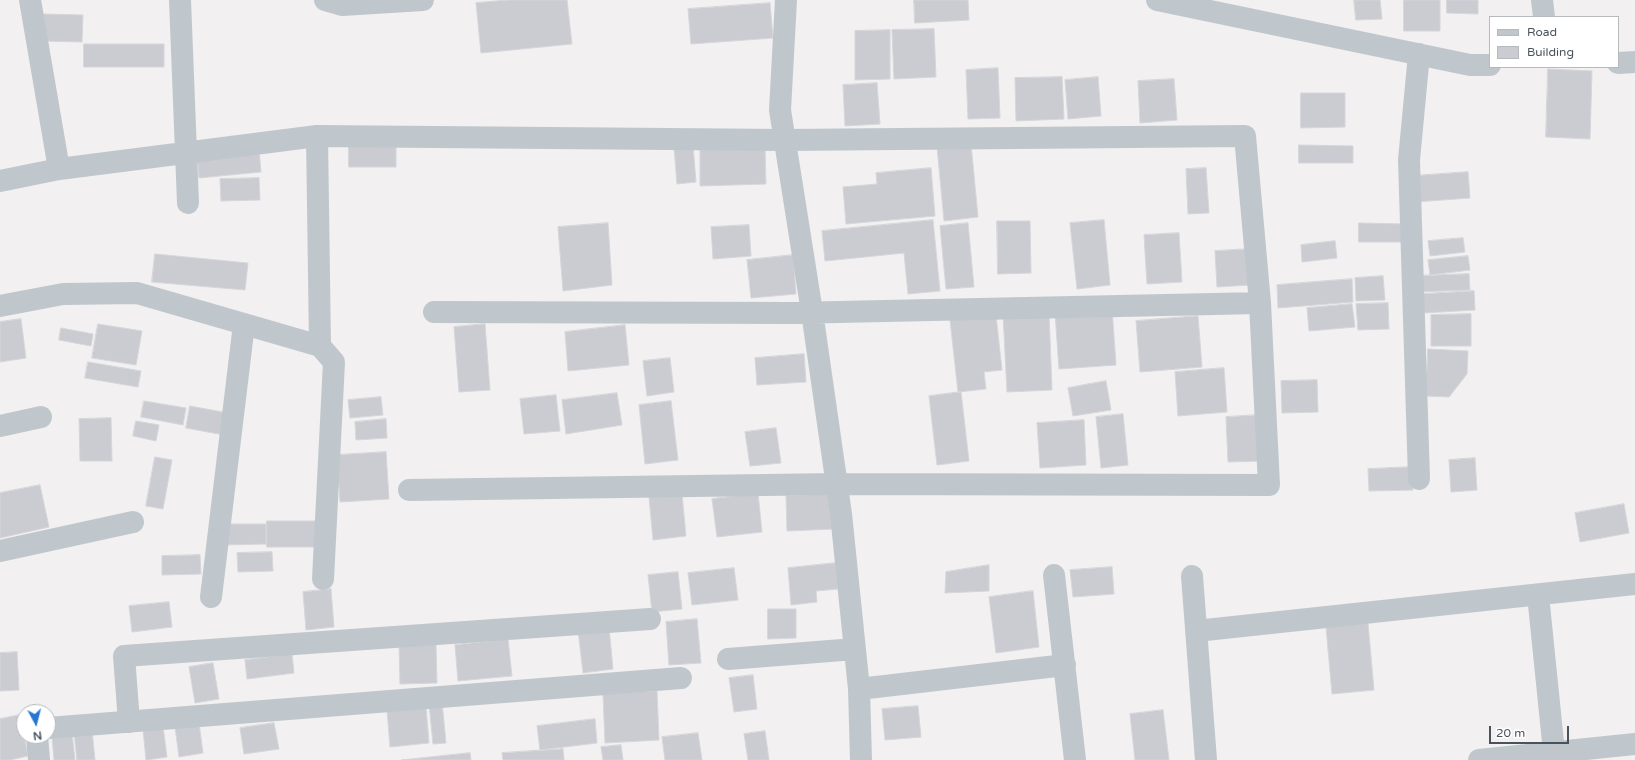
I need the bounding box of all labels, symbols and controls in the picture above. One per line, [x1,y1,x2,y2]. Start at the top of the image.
legend [1489,16,1619,68]
text: Road [1527,25,1557,39]
text: Building [1527,45,1574,59]
north arrow [16,704,56,744]
scale bar [1491,718,1571,744]
text: 20 m [1496,726,1525,740]
text: N [32,728,43,742]

